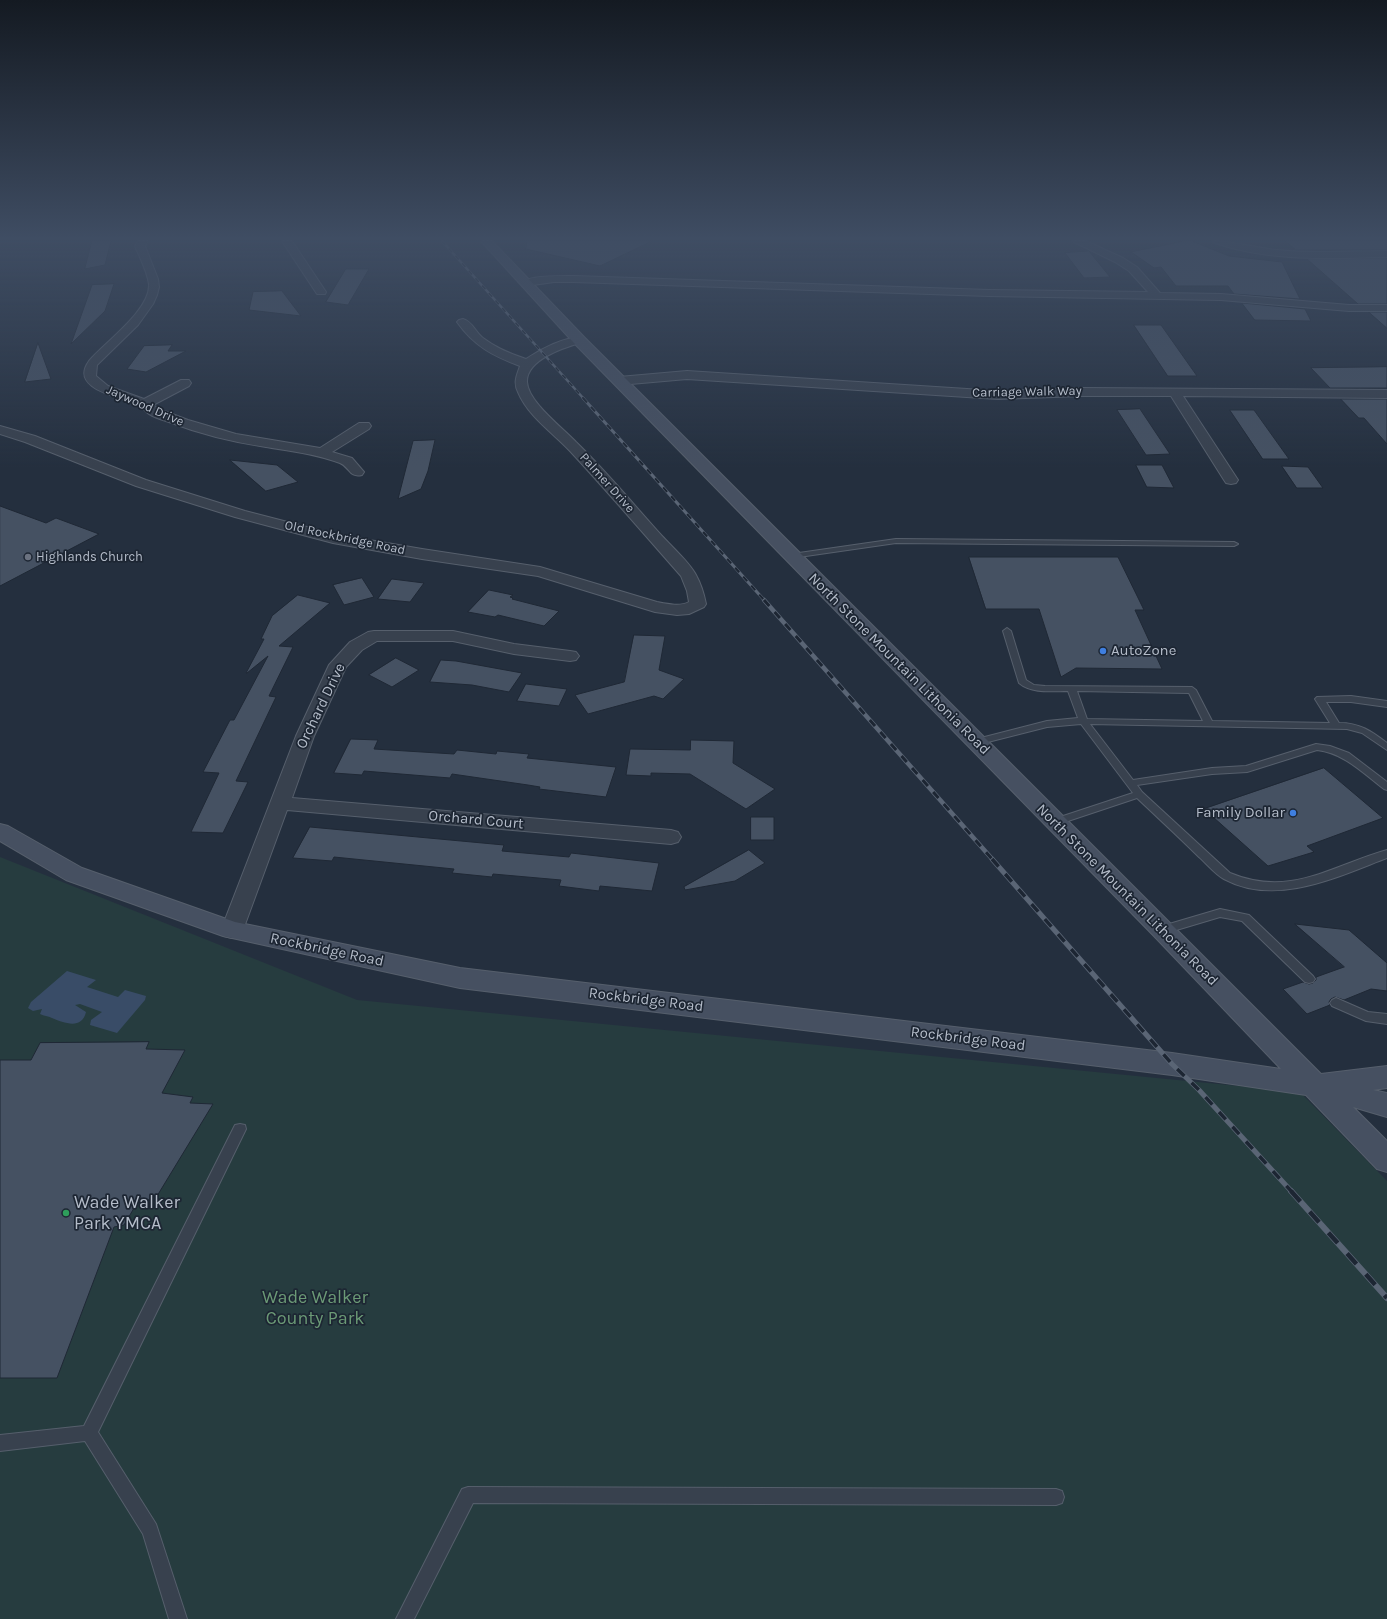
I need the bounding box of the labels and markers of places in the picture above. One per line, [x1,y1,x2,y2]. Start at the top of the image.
place label: Highlands Church [36,549,143,565]
marker: Highlands Church [23,552,33,562]
place label: AutoZone [1111,642,1176,660]
marker: AutoZone [1098,646,1108,656]
place label: Family Dollar [1196,804,1285,822]
marker: Family Dollar [1288,808,1298,818]
place label: Wade Walker Park YMCA [74,1192,180,1234]
marker: Wade Walker Park YMCA [61,1208,71,1218]

